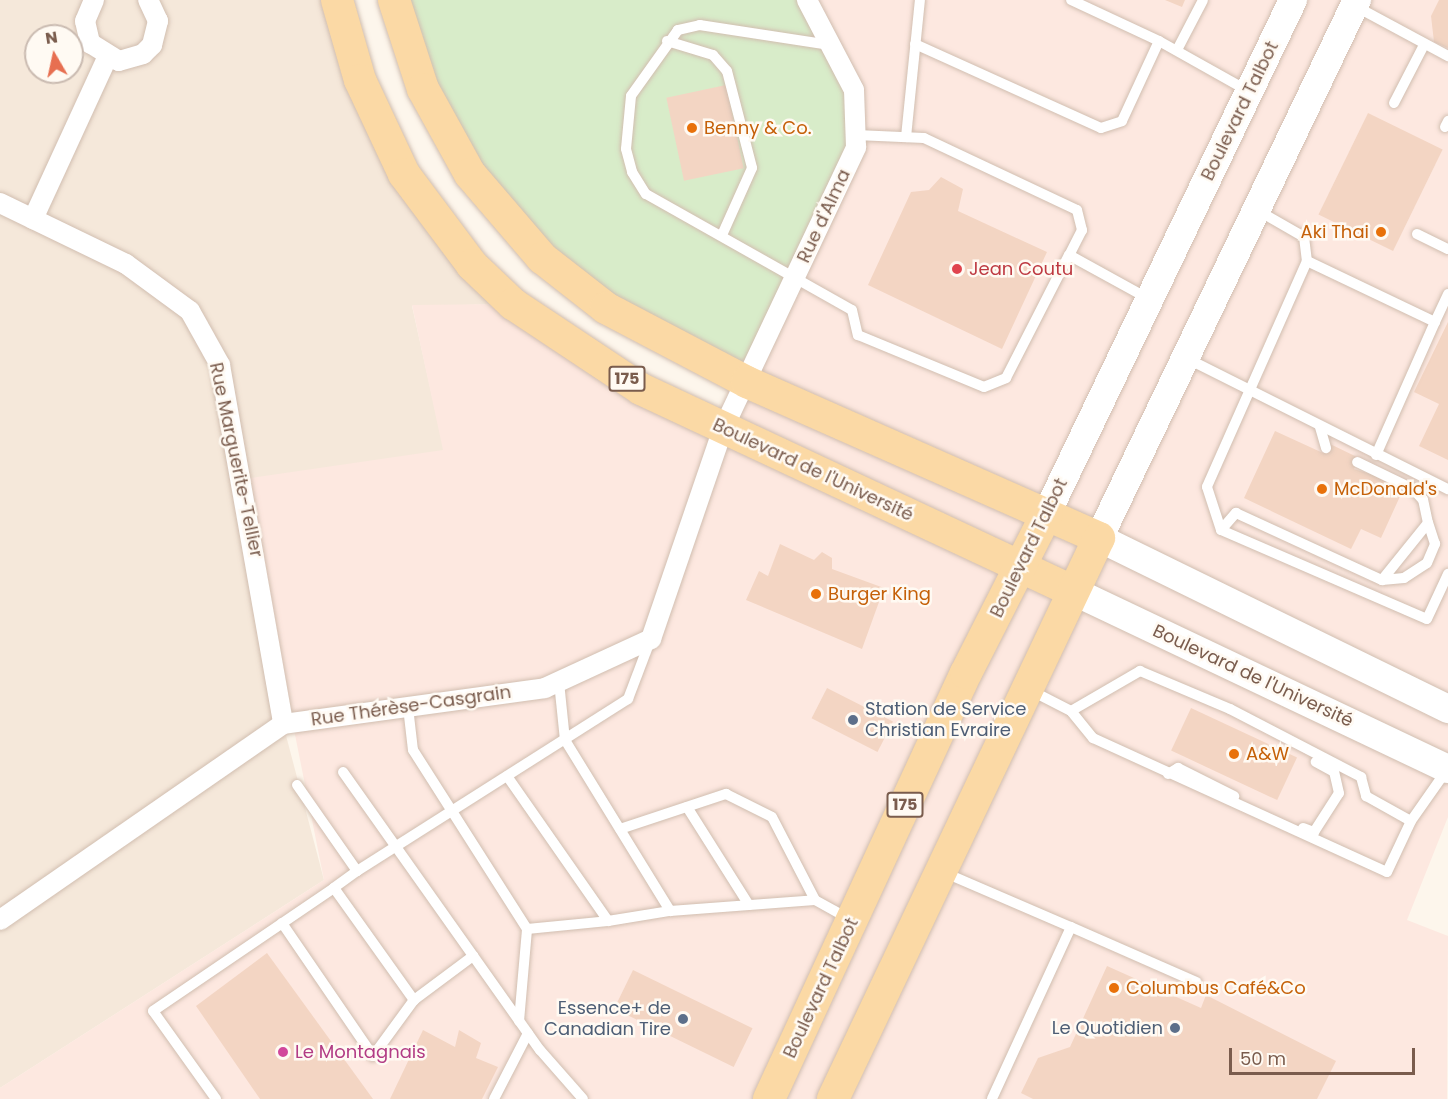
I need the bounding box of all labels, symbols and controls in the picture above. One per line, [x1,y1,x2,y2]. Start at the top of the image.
north arrow [24,24,84,84]
text: N [44,25,59,50]
street label: Boulevard Talbot [1197,38,1283,184]
place label: Benny & Co. [704,117,811,139]
marker: Benny & Co. [685,121,699,135]
street label: Rue d'Alma [793,166,855,266]
place label: Aki Thai [1301,221,1369,243]
marker: Aki Thai [1374,225,1388,239]
place label: Jean Coutu [969,258,1073,280]
marker: Jean Coutu [950,262,964,276]
street label: Rue Marguerite-Tellier [205,361,267,559]
road number: 175 [608,366,646,392]
street label: Boulevard de l'Université [709,414,917,526]
street label: Boulevard Talbot [986,475,1072,621]
place label: McDonald's [1334,478,1437,500]
marker: McDonald's [1315,482,1329,496]
place label: Burger King [828,583,931,605]
marker: Burger King [809,587,823,601]
street label: Boulevard de l'Université [1149,620,1357,732]
street label: Rue Thérèse-Casgrain [310,681,512,731]
place label: Station de Service Christian Evraire [865,699,1026,742]
marker: Station de Service Christian Evraire [846,713,860,727]
place label: A&W [1246,743,1289,765]
marker: A&W [1227,747,1241,761]
road number: 175 [886,792,924,818]
street label: Boulevard Talbot [779,914,863,1062]
place label: Columbus Café&Co [1126,977,1306,999]
marker: Columbus Café&Co [1107,981,1121,995]
place label: Essence+ de Canadian Tire [544,998,671,1040]
marker: Essence+ de Canadian Tire [676,1012,690,1026]
place label: Le Quotidien [1052,1017,1163,1039]
marker: Le Quotidien [1168,1021,1182,1035]
scale bar [1232,1036,1418,1074]
place label: Le Montagnais [295,1041,426,1063]
marker: Le Montagnais [276,1045,290,1059]
text: 50 m [1240,1046,1286,1071]

